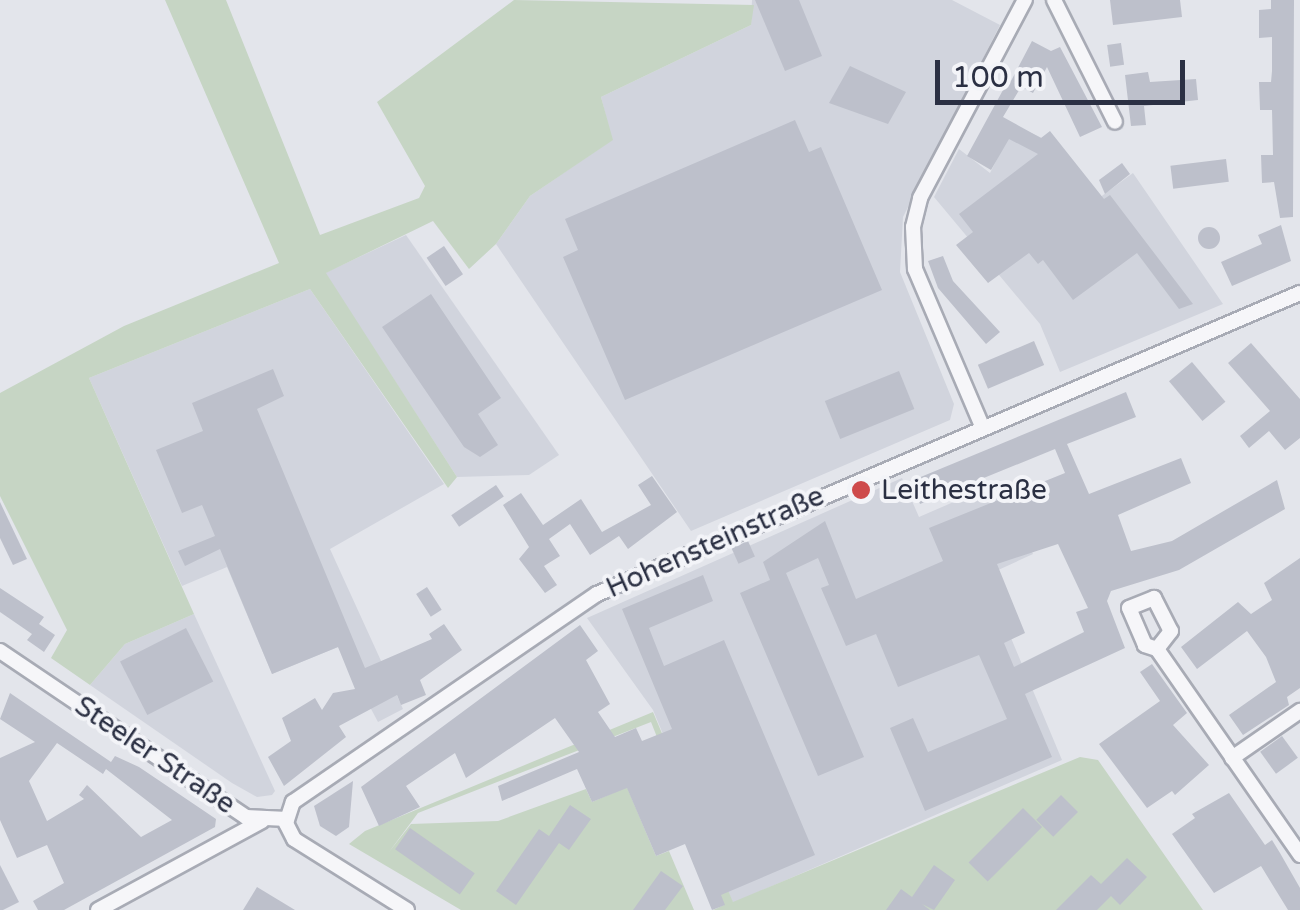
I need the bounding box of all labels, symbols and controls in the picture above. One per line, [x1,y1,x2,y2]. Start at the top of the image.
scale bar [940,40,1190,102]
text: 100 m [952,59,1044,96]
place label: Leithestraße [881,473,1047,507]
street label: Hohensteinstraße [601,479,829,605]
marker: Leithestraße [850,479,872,501]
street label: Steeler Straße [68,689,242,821]

